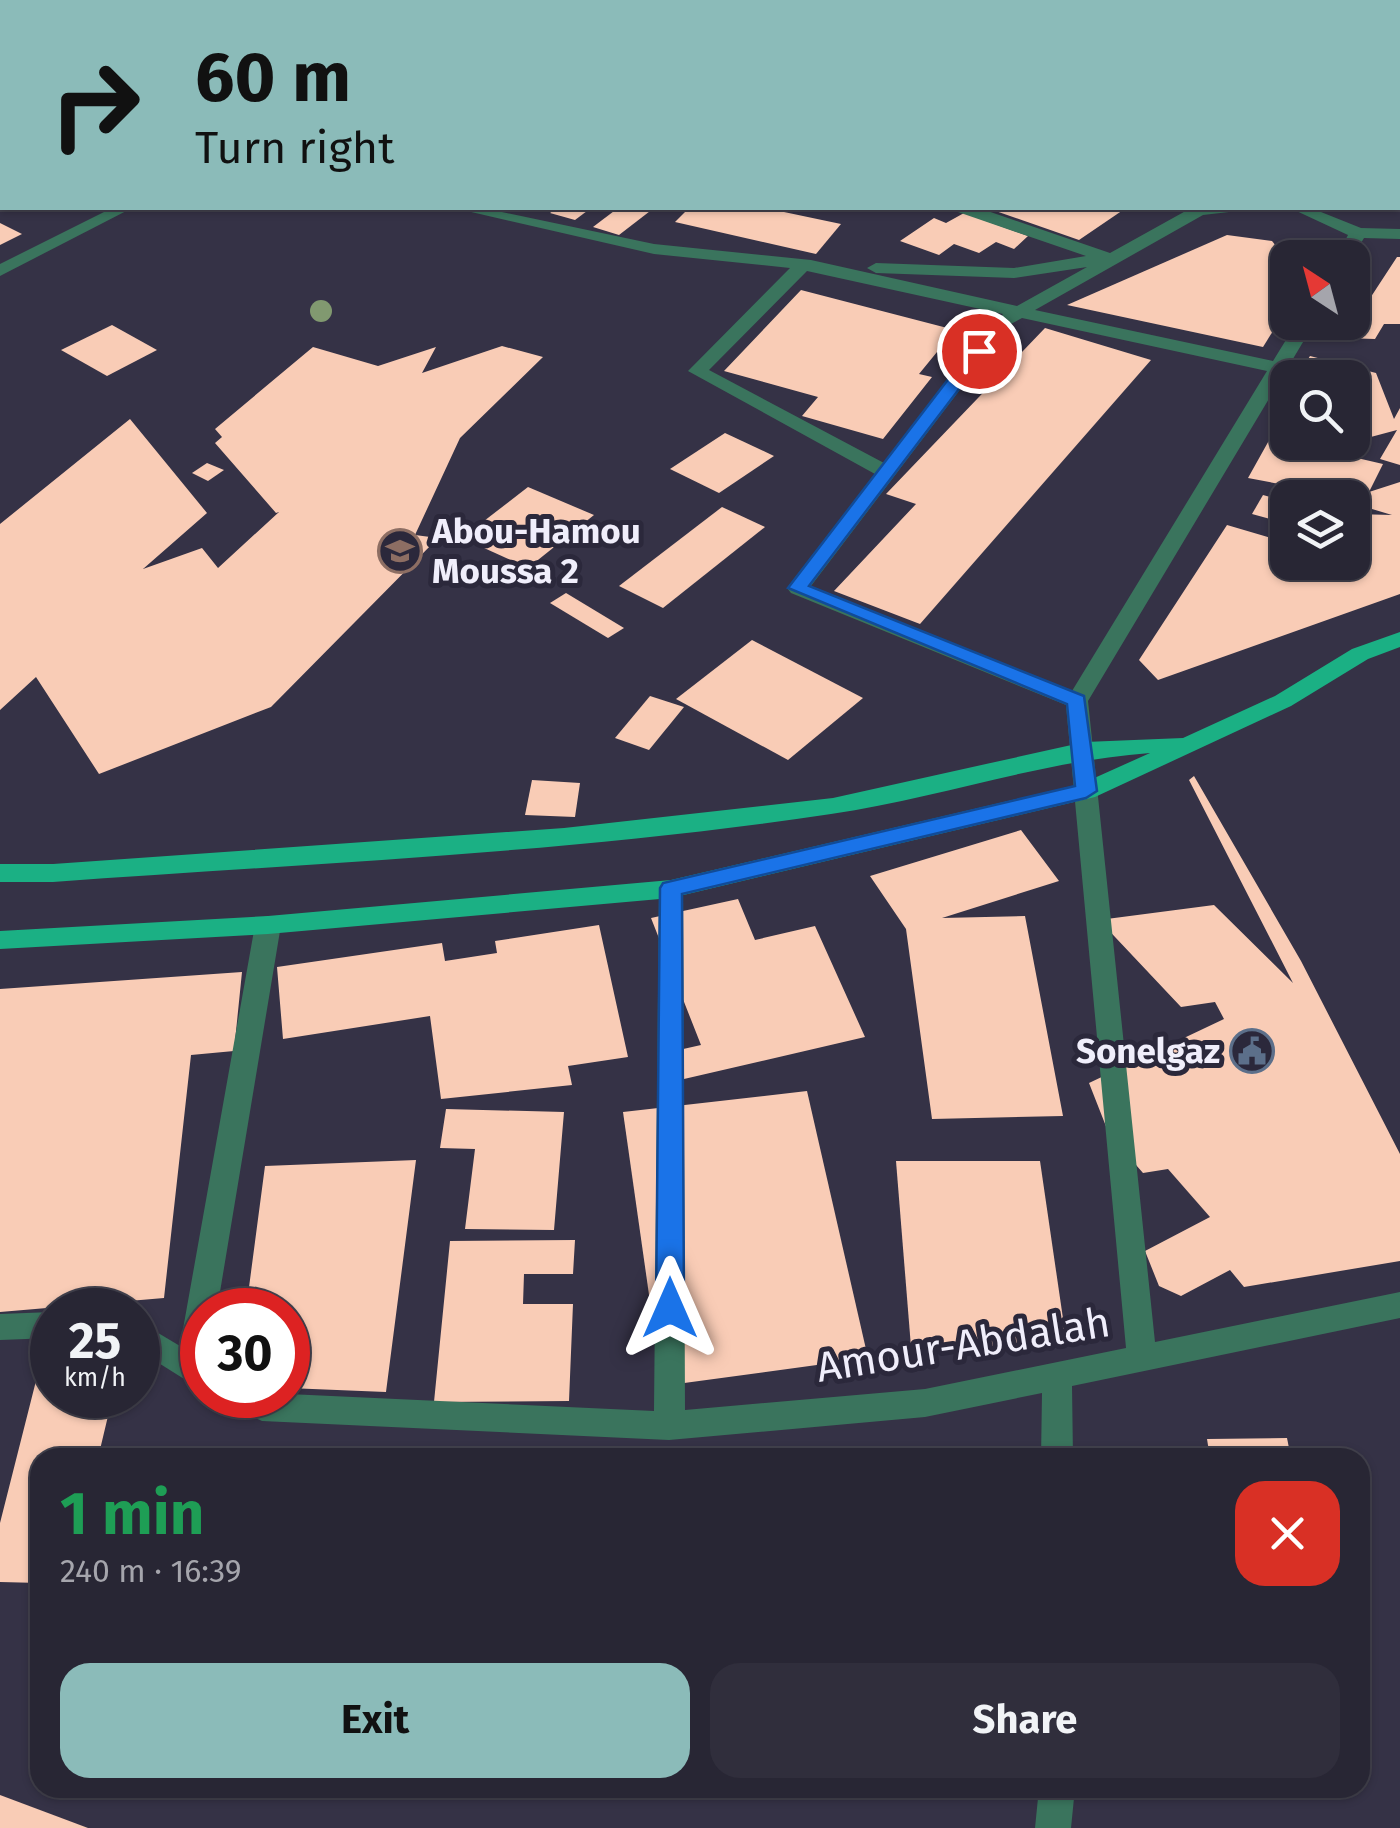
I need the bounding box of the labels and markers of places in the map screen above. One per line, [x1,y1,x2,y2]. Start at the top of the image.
pin [937,309,1022,394]
place label: Abou-Hamou Moussa 2 [431,510,641,592]
school or university icon: Abou-Hamou Moussa 2 [377,528,423,574]
public building icon: Sonelgaz [1229,1028,1275,1074]
place label: Sonelgaz [1076,1030,1220,1072]

